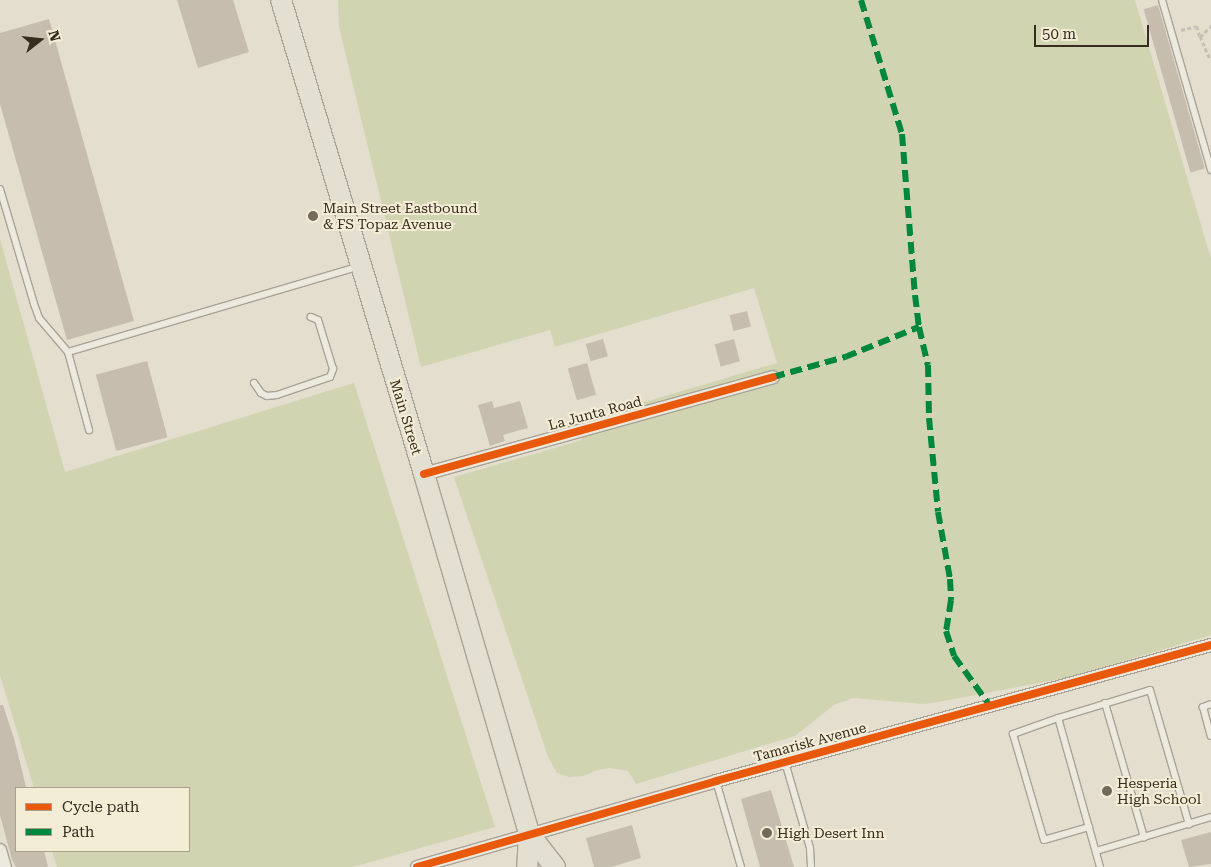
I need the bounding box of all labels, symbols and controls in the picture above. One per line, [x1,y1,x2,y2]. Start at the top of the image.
north arrow [15,15,65,65]
scale bar [1036,15,1151,47]
text: 50 m [1042,25,1076,43]
text: N [45,28,64,43]
place label: Main Street Eastbound & FS Topaz Avenue [323,200,477,232]
marker: Main Street Eastbound & FS Topaz Avenue [307,210,319,222]
street label: Main Street [387,377,425,457]
street label: La Junta Road [546,392,644,434]
street label: Tamarisk Avenue [752,719,868,765]
place label: Hesperia High School [1117,775,1201,808]
marker: Hesperia High School [1101,785,1113,797]
legend [15,787,190,852]
text: Cycle path [62,798,139,816]
text: Path [62,823,95,841]
place label: High Desert Inn [777,825,885,841]
marker: High Desert Inn [761,827,773,839]

